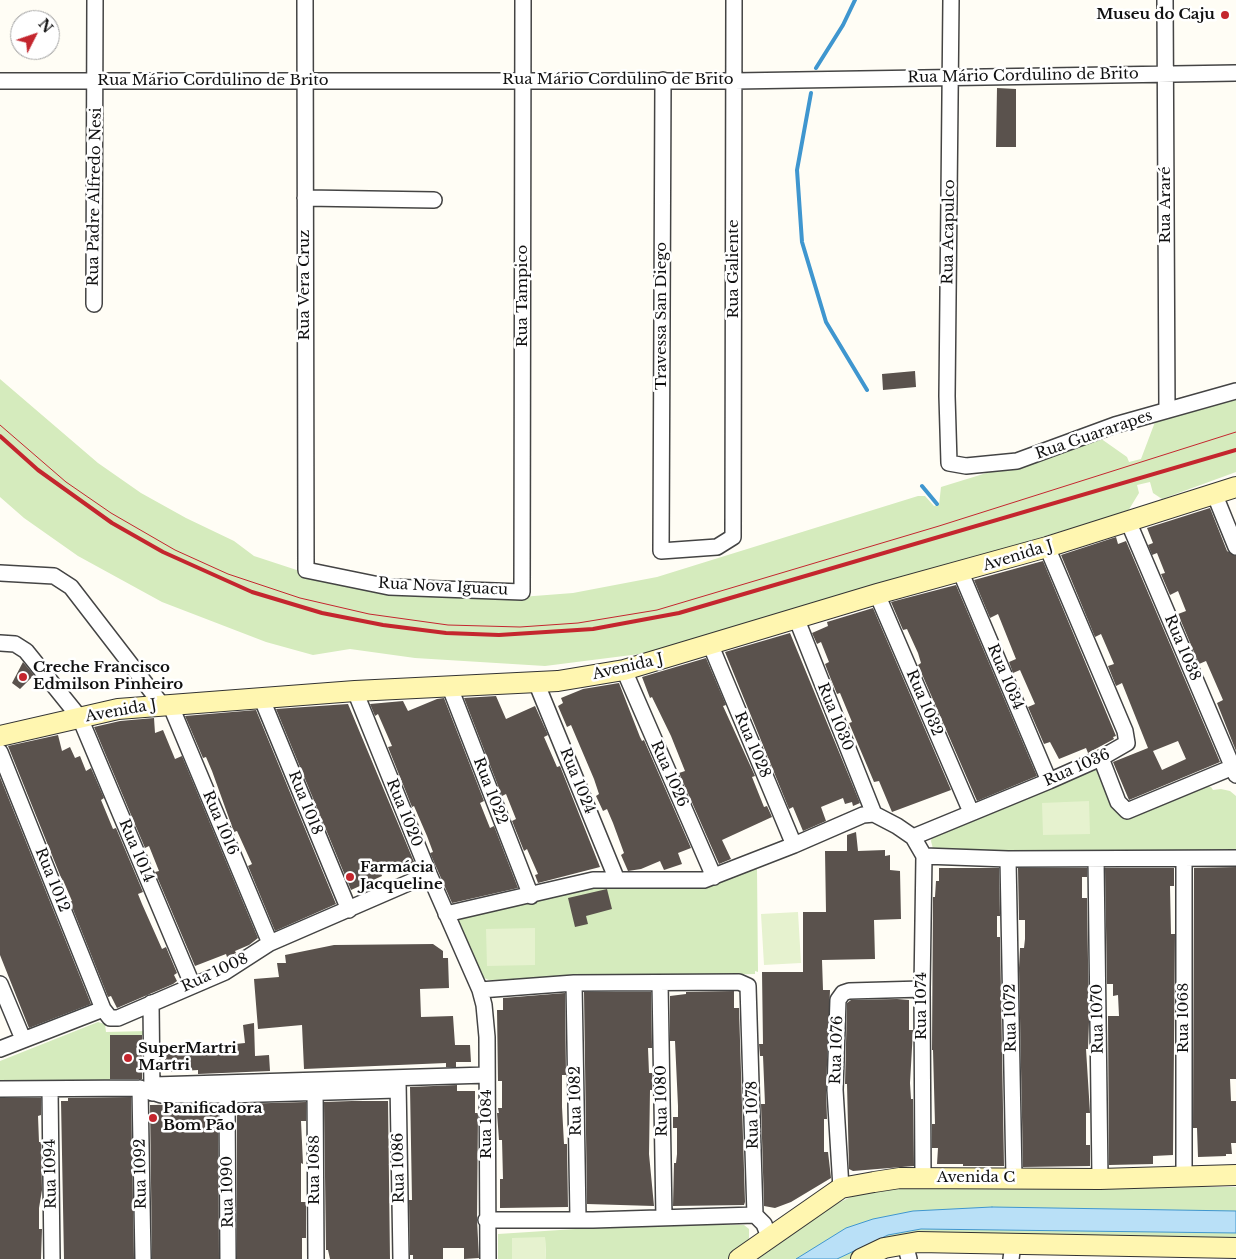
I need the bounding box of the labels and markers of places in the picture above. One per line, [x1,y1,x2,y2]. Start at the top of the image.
place label: Museu do Caju [1096,6,1215,24]
marker: Museu do Caju [1219,9,1231,21]
place label: Creche Francisco Edmilson Pinheiro [33,659,183,694]
marker: Creche Francisco Edmilson Pinheiro [17,671,29,683]
place label: Farmácia Jacqueline [360,859,443,894]
marker: Farmácia Jacqueline [344,871,356,883]
place label: SuperMartri Martri [138,1040,237,1075]
marker: SuperMartri Martri [122,1052,134,1064]
place label: Panificadora Bom Pão [163,1100,262,1135]
marker: Panificadora Bom Pão [147,1112,159,1124]

